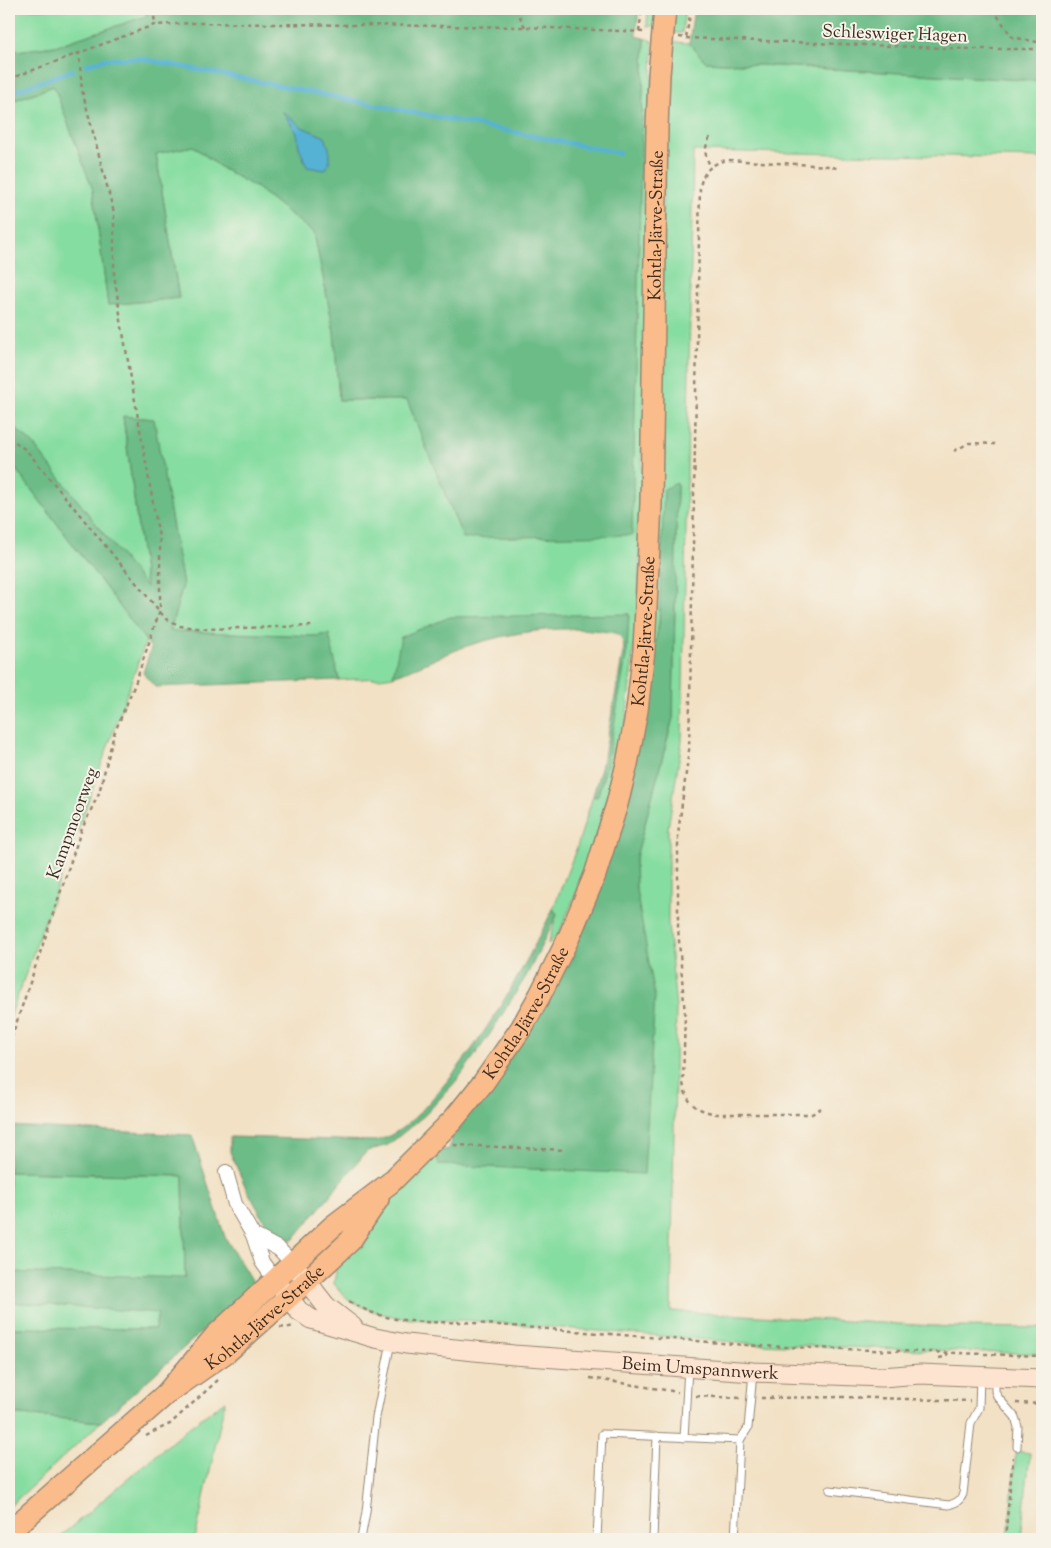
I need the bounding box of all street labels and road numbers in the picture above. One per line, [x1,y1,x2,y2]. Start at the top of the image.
street label: Schleswiger Hagen [822,19,969,51]
street label: Kohtla-Järve-Straße [643,150,672,301]
street label: Kohtla-Järve-Straße [627,556,663,708]
street label: Kampmoorweg [42,764,106,883]
street label: Kohtla-Järve-Straße [478,943,577,1086]
street label: Kohtla-Järve-Straße [201,1260,331,1378]
street label: Beim Umspannwerk [621,1352,779,1388]

